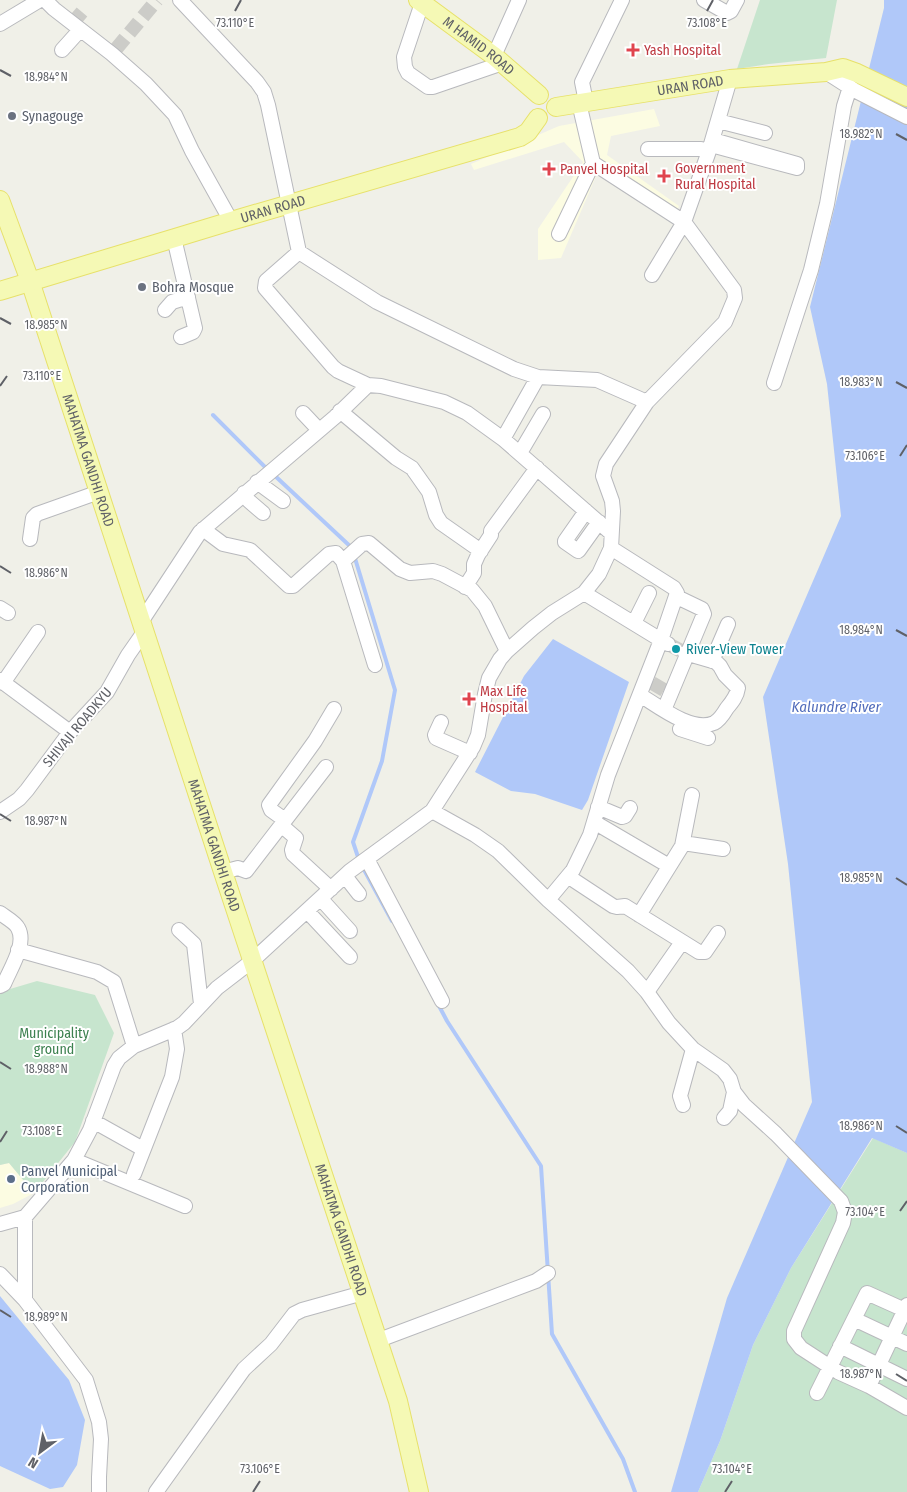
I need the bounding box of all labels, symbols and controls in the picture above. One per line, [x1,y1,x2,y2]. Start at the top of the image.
street label: M HAMID ROAD [439,13,518,79]
text: 73.110°E [216,16,254,30]
text: 73.108°E [687,16,727,30]
place label: Yash Hospital [644,42,721,59]
marker: Yash Hospital [626,43,640,57]
text: 18.984°N [24,70,68,84]
street label: URAN ROAD [656,72,725,100]
place label: Synagouge [22,108,84,125]
marker: Synagouge [6,110,18,122]
text: 18.982°N [840,127,882,141]
place label: Government Rural Hospital [675,160,756,193]
place label: Panvel Hospital [560,161,649,178]
marker: Panvel Hospital [542,162,556,176]
marker: Government Rural Hospital [657,169,671,183]
street label: URAN ROAD [239,192,307,227]
place label: Bohra Mosque [152,279,234,296]
marker: Bohra Mosque [136,281,148,293]
text: 18.985°N [24,318,68,332]
text: 73.110°E [23,369,61,383]
text: 18.983°N [839,375,883,389]
street label: MAHATMA GANDHI ROAD [58,392,118,529]
text: 73.106°E [845,449,885,463]
text: 18.986°N [24,566,68,580]
text: 18.984°N [839,623,883,637]
place label: River-View Tower [686,641,784,658]
marker: River-View Tower [670,643,682,655]
place label: Max Life Hospital [480,683,528,716]
street label: SHIVAJI ROADKYU [39,684,116,770]
marker: Max Life Hospital [462,692,476,706]
water label: Kalundre River [791,698,881,716]
street label: MAHATMA GANDHI ROAD [184,777,244,914]
text: 18.987°N [25,814,67,828]
text: 18.985°N [839,871,883,885]
park label: Municipality ground [19,1025,90,1058]
text: 18.988°N [24,1062,68,1076]
text: 18.986°N [839,1119,883,1133]
text: 73.108°E [22,1124,62,1138]
street label: MAHATMA GANDHI ROAD [311,1162,371,1298]
place label: Panvel Municipal Corporation [21,1163,118,1196]
marker: Panvel Municipal Corporation [5,1173,17,1185]
text: 73.104°E [845,1205,885,1219]
text: 18.989°N [24,1310,68,1324]
text: 18.987°N [840,1367,882,1381]
north arrow [15,1427,65,1477]
text: N [25,1453,41,1472]
text: 73.106°E [240,1462,280,1476]
text: 73.104°E [712,1462,752,1476]

